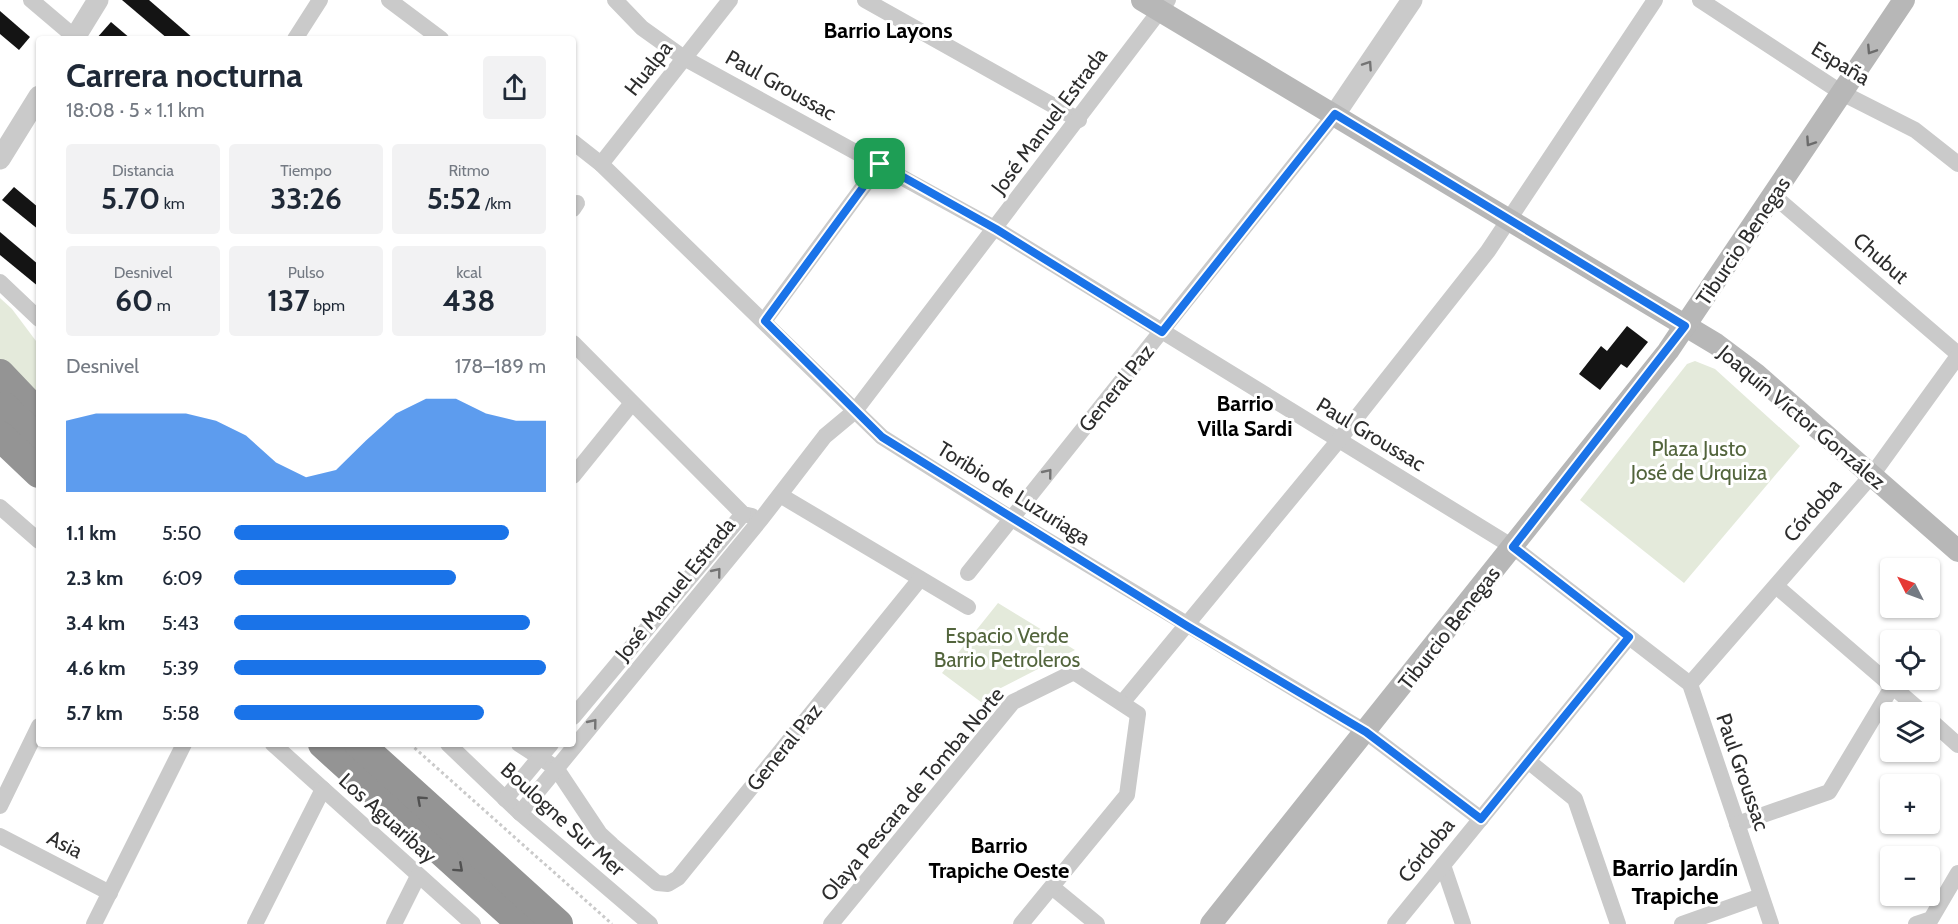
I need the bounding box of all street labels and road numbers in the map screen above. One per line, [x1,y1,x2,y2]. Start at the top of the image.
street label: Hualpa [619,36,677,100]
street label: España [1807,36,1875,90]
street label: José Manuel Estrada [985,43,1112,200]
street label: Paul Groussac [721,44,841,126]
street label: Tiburcio Benegas [1691,172,1795,310]
street label: Chubut [1848,227,1914,289]
street label: General Paz [1073,339,1159,437]
street label: Joaquín Víctor González [1712,339,1891,494]
street label: Paul Groussac [1312,392,1430,476]
street label: Toribio de Luzuriaga [933,436,1095,550]
street label: Córdoba [1778,473,1846,547]
street label: José Manuel Estrada [609,513,740,666]
street label: Tiburcio Benegas [1393,561,1505,695]
street label: Olaya Pescara de Tomba Norte [815,682,1009,906]
street label: General Paz [741,698,827,796]
street label: Paul Groussac [1711,710,1775,834]
street label: Boulogne Sur Mer [496,757,630,881]
street label: Los Aguaribay [334,768,442,869]
street label: Córdoba [1393,813,1459,887]
street label: Asia [43,825,87,863]

